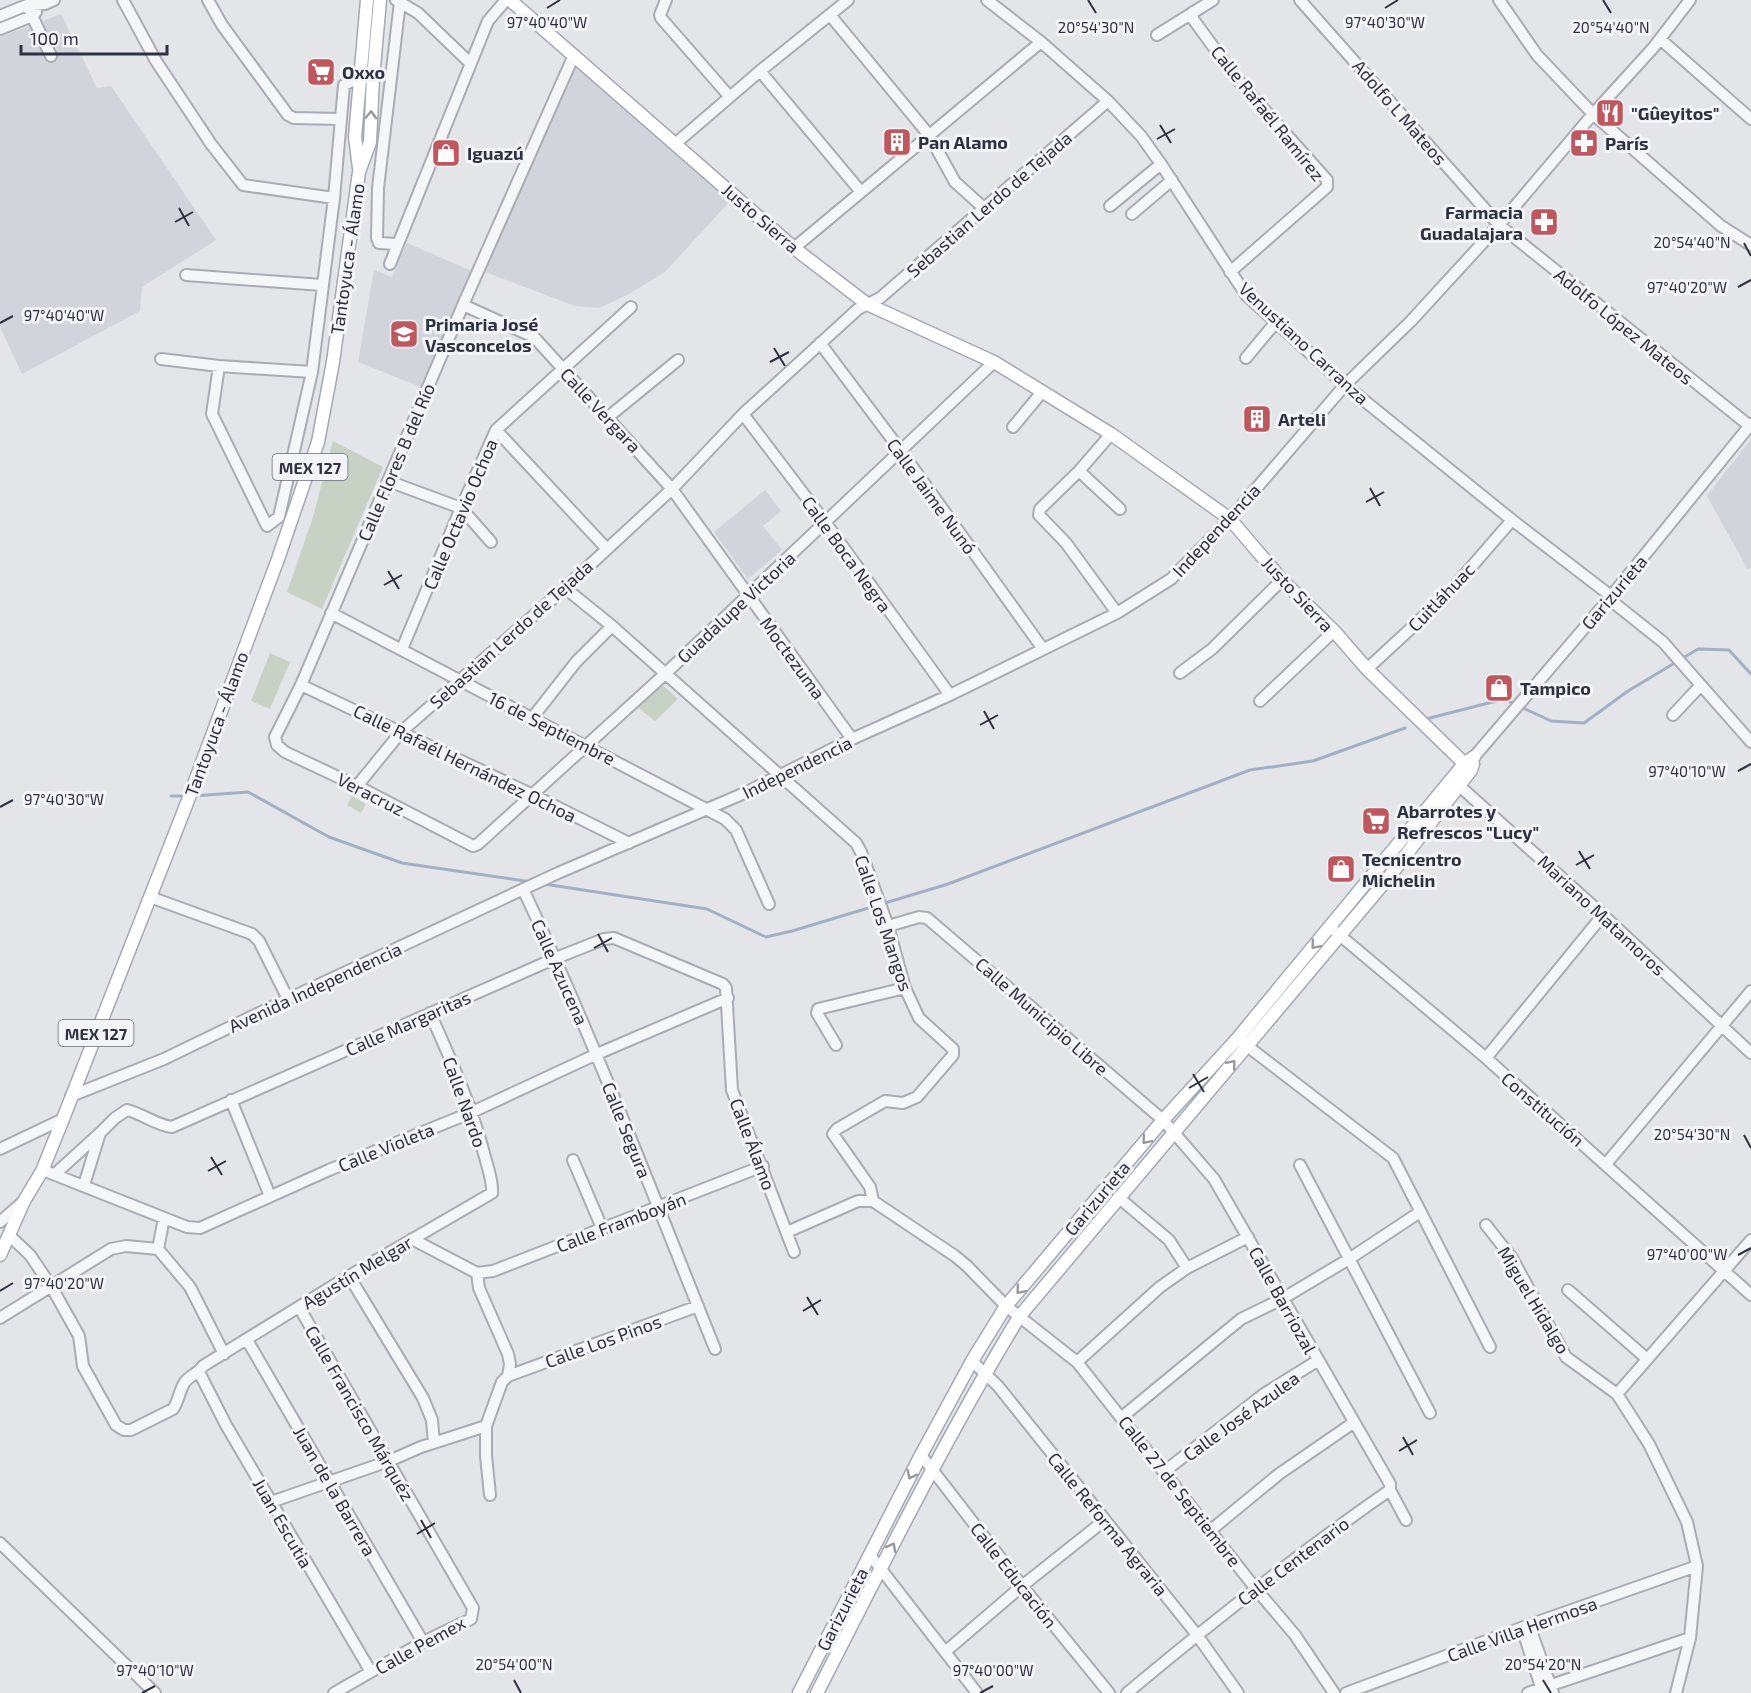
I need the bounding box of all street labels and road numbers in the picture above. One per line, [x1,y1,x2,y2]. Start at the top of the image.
street label: Calle Rafaél Ramírez [1207,41,1329,185]
street label: Adolfo L Mateos [1348,55,1452,169]
street label: Sebastian Lerdo de Tejada [902,126,1076,282]
street label: Justo Sierra [718,178,804,258]
street label: Tantoyuca - Álamo [325,182,369,336]
street label: Adolfo López Mateos [1550,263,1698,389]
street label: Venustiano Carranza [1234,277,1374,409]
street label: Calle Vergara [556,363,646,457]
street label: Calle Flores B del Río [353,380,439,544]
street label: Calle Jaime Nunó [883,434,981,558]
street label: Calle Octavio Ochoa [418,435,502,593]
road number: MEX 127 [272,454,348,480]
street label: Independencia [1167,479,1265,581]
street label: Calle Boca Negra [798,492,896,616]
street label: Guadalupe Victoria [672,547,800,667]
street label: Garizurieta [1577,550,1651,634]
street label: Justo Sierra [1258,552,1338,636]
street label: Sebastian Lerdo de Tejada [425,555,597,713]
street label: Cuitláhuac [1403,558,1479,636]
street label: Moctezuma [756,613,830,703]
street label: Tantoyuca - Álamo [180,649,252,799]
street label: 16 de Septiembre [485,687,619,769]
street label: Calle Rafaél Hernández Ochoa [350,699,580,827]
street label: Independencia [739,731,855,803]
street label: Veracruz [334,768,408,820]
street label: Mariano Matamoros [1534,850,1670,980]
street label: Calle Los Mangos [850,852,918,994]
street label: Calle Azucena [527,916,593,1028]
street label: Avenida Independencia [225,937,405,1037]
street label: Calle Municipio Libre [971,952,1113,1080]
street label: Calle Margaritas [342,986,474,1060]
road number: MEX 127 [58,1020,134,1046]
street label: Calle Nardo [438,1054,492,1150]
street label: Constitución [1497,1067,1589,1151]
street label: Calle Segura [598,1079,656,1181]
street label: Calle Álamo [725,1095,781,1193]
street label: Calle Violeta [335,1118,437,1176]
street label: Garizurieta [1060,1156,1134,1240]
street label: Calle Framboyán [553,1187,689,1257]
street label: Agustín Melgar [298,1231,416,1313]
street label: Miguel Hidalgo [1493,1242,1575,1358]
street label: Calle Barriozal [1245,1243,1322,1358]
street label: Calle Los Pinos [542,1310,664,1372]
street label: Calle Francisco Márquéz [301,1321,419,1505]
street label: Calle José Azulea [1179,1366,1303,1466]
street label: Calle 27 de Septiembre [1114,1411,1246,1571]
street label: Juan de la Barrera [289,1422,381,1560]
street label: Calle Reforma Agraria [1043,1448,1173,1600]
street label: Juan Escutia [248,1474,318,1572]
street label: Calle Centenario [1233,1512,1353,1610]
street label: Calle Educación [966,1518,1062,1632]
street label: Garizurieta [812,1564,872,1654]
street label: Calle Villa Hermosa [1444,1592,1600,1666]
street label: Calle Pemex [371,1611,469,1679]

